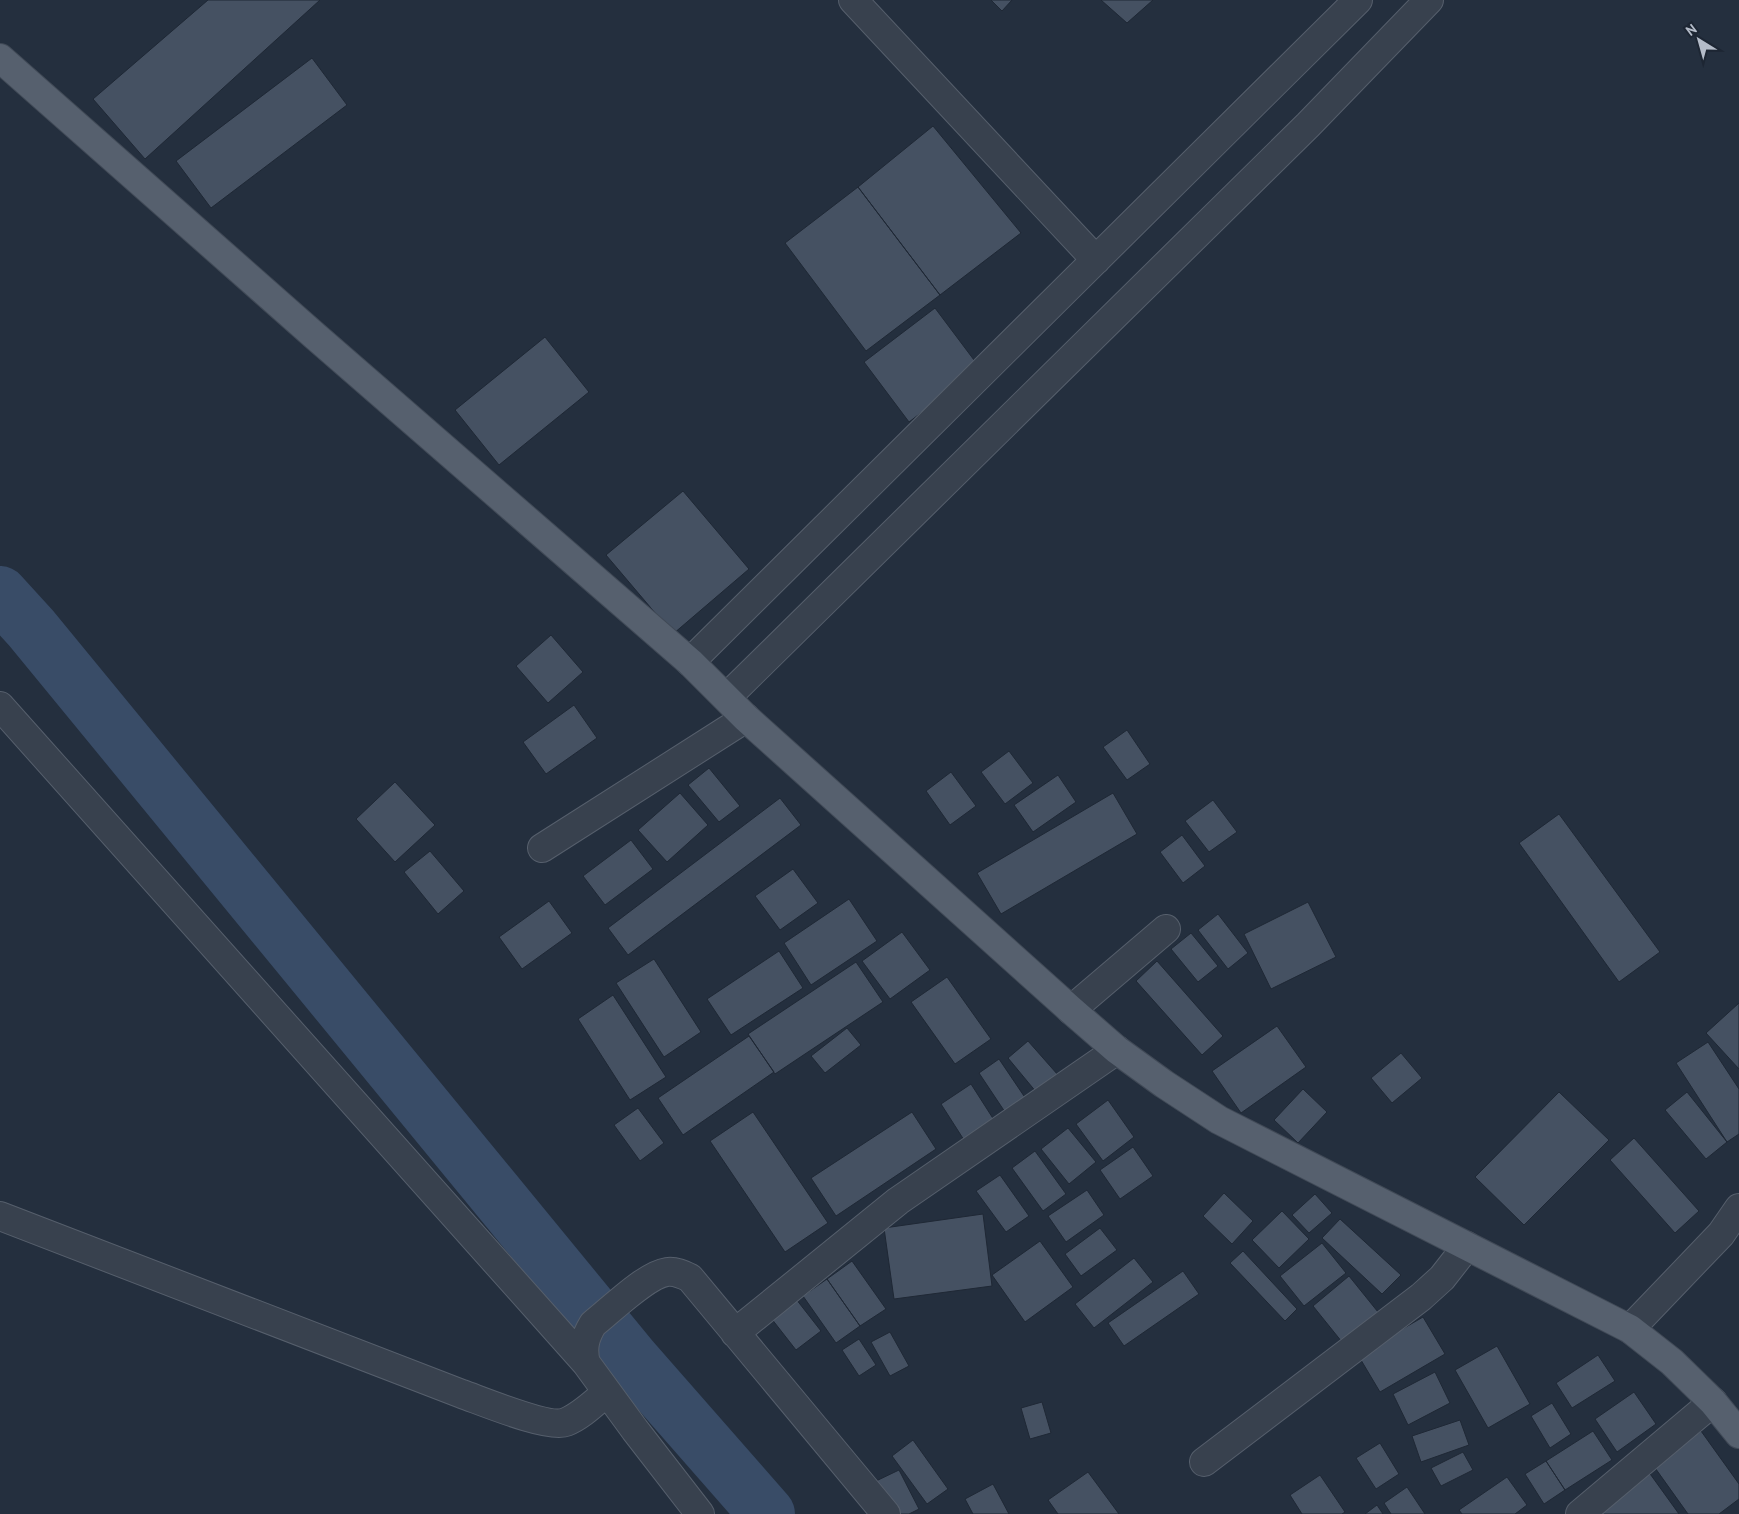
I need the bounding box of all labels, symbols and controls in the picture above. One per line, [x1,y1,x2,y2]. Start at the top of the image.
north arrow [1674,15,1724,65]
text: N [1682,20,1700,40]

